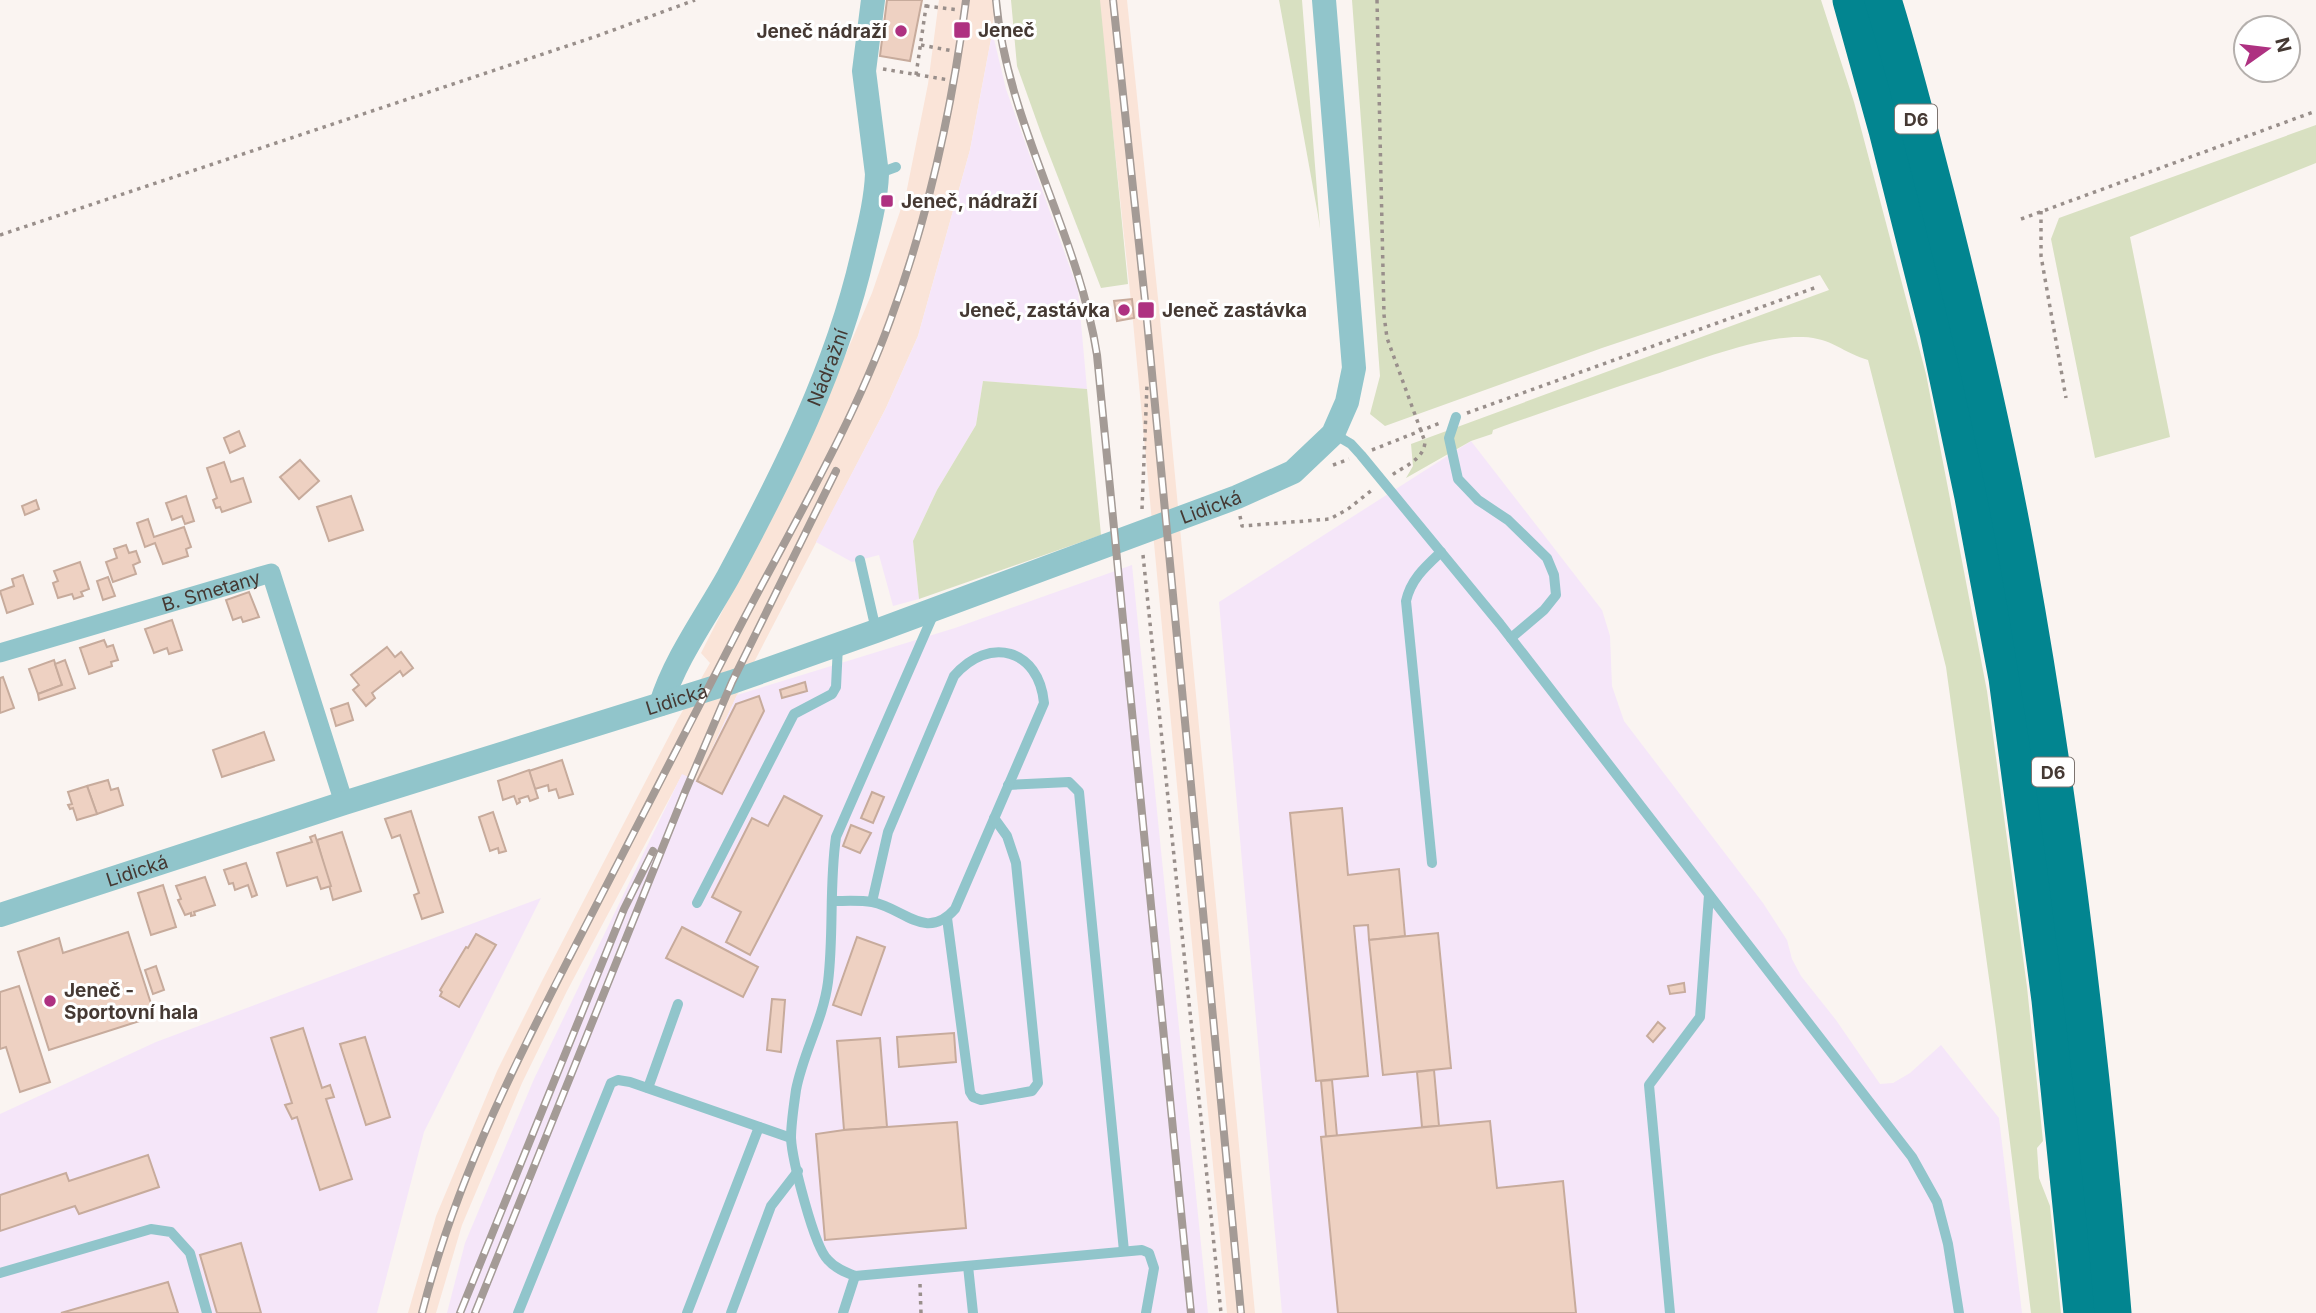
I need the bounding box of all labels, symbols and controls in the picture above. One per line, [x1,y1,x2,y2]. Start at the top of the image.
north arrow [2232,14,2302,84]
place label: Jeneč [978,19,1035,42]
place label: Jeneč nádraží [756,20,888,43]
marker: Jeneč [952,20,972,40]
marker: Jeneč nádraží [893,23,909,39]
text: N [2270,35,2296,55]
road number: D6 [1895,104,1937,134]
place label: Jeneč, nádraží [901,190,1038,213]
marker: Jeneč, nádraží [879,193,895,209]
place label: Jeneč, zastávka [959,299,1110,322]
place label: Jeneč zastávka [1162,299,1307,322]
marker: Jeneč zastávka [1136,300,1156,320]
marker: Jeneč, zastávka [1116,302,1132,318]
street label: Nádražní [802,326,853,410]
street label: Lidická [1177,485,1245,529]
street label: B. Smetany [159,565,263,616]
street label: Lidická [643,679,710,720]
road number: D6 [2032,758,2074,786]
street label: Lidická [103,850,171,891]
place label: Jeneč - Sportovní hala [64,979,198,1024]
marker: Jeneč - Sportovní hala [42,993,58,1009]

